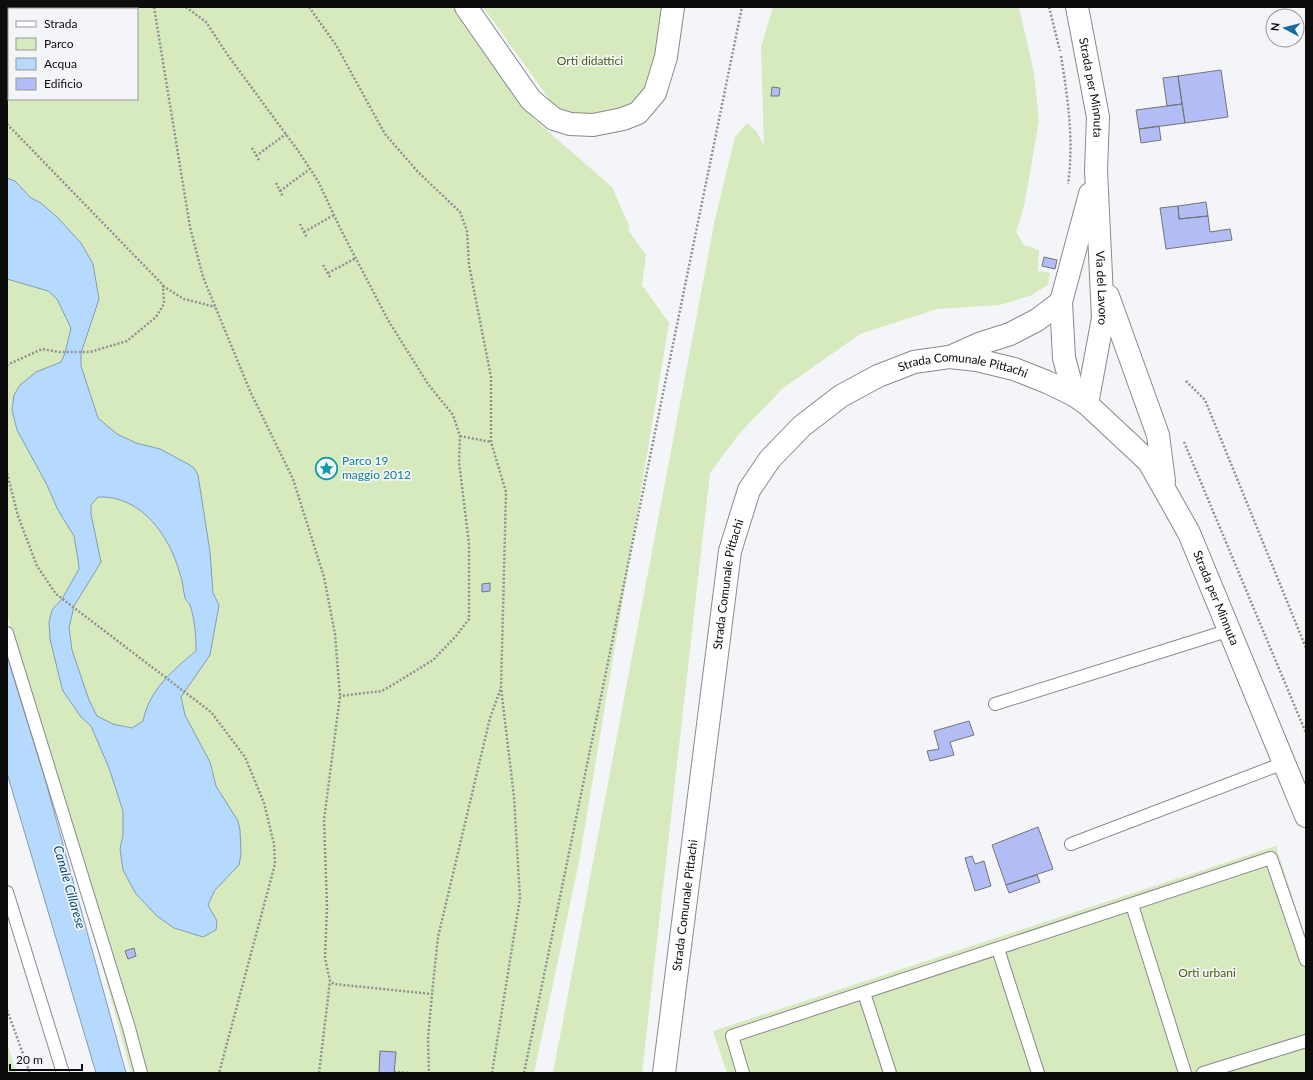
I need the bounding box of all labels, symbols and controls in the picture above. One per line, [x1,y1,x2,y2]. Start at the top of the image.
legend [8,8,138,100]
north arrow [1265,8,1305,48]
text: Strada [44,16,77,31]
text: N [1268,22,1282,32]
text: Parco [44,36,74,51]
street label: Strada per Minnuta [1076,36,1106,138]
park label: Orti didattici [557,53,623,68]
text: Acqua [44,56,77,71]
text: Edificio [44,76,83,91]
street label: Via del Lavoro [1093,250,1111,327]
street label: Strada Comunale Pittachi [896,349,1030,381]
place label: Parco 19 maggio 2012 [342,453,411,482]
place icon: Parco 19 maggio 2012 [313,455,339,481]
street label: Strada Comunale Pittachi [710,517,747,650]
street label: Strada per Minnuta [1190,548,1243,648]
street label: Strada Comunale Pittachi [669,839,700,972]
water label: Canale Cillarese [50,844,90,930]
park label: Orti urbani [1178,965,1236,980]
scale bar [10,1046,82,1072]
text: 20 m [16,1052,43,1067]

